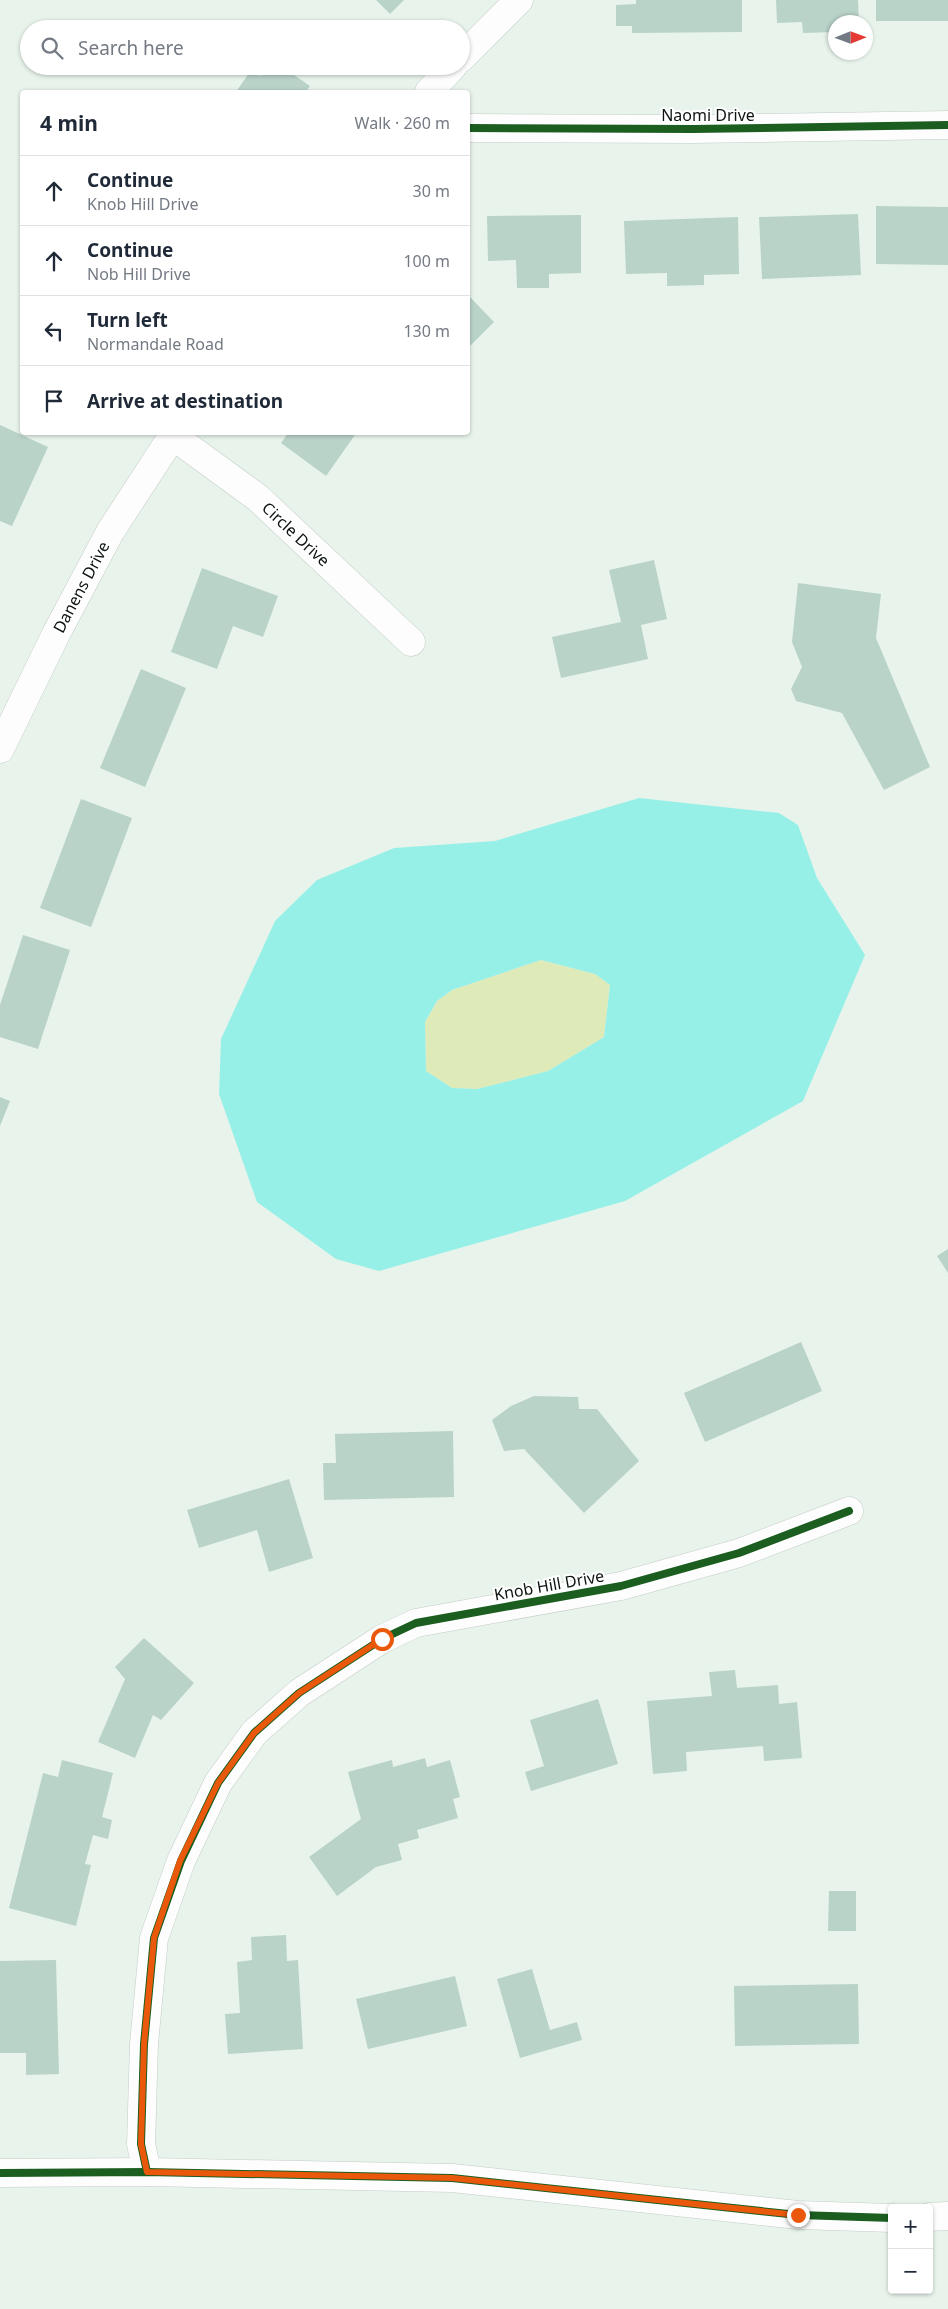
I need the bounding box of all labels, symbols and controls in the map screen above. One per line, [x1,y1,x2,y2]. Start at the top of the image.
north arrow [828,15,873,60]
search box [20,20,470,75]
icon: search [38,34,66,62]
text: Search here [78,35,184,61]
street label: Naomi Drive [661,104,755,126]
text: 4 min [40,109,98,137]
text: Walk · 260 m [355,112,450,134]
text: Continue [87,167,173,193]
icon: ahead [40,177,68,205]
text: 30 m [413,180,450,202]
text: Knob Hill Drive [87,193,198,215]
text: Continue [87,237,173,263]
icon: ahead [40,247,68,275]
text: 100 m [403,250,450,272]
text: Nob Hill Drive [87,263,191,285]
text: Turn left [87,307,168,333]
icon: left [40,317,68,345]
text: 130 m [403,320,450,342]
text: Normandale Road [87,333,224,355]
icon: arrive [40,387,68,415]
text: Arrive at destination [87,388,283,414]
street label: Circle Drive [257,497,335,571]
street label: Danens Drive [48,537,114,637]
street label: Knob Hill Drive [492,1564,606,1606]
route start [371,1628,394,1651]
route end [787,2204,810,2227]
map controls [888,2204,933,2294]
button: + [888,2204,933,2249]
button: − [888,2249,933,2294]

